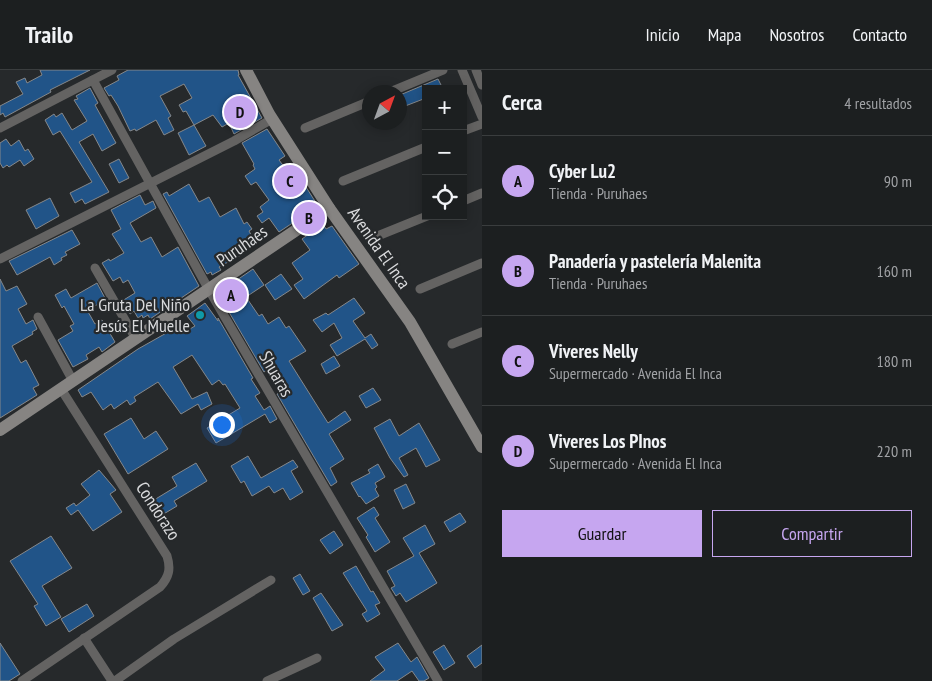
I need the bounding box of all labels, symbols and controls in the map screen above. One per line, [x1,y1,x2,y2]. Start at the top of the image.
text: Trailo [25,19,73,50]
text: Inicio [646,23,680,46]
text: Mapa [708,23,741,46]
text: Nosotros [769,23,824,46]
text: Contacto [852,23,907,46]
north arrow [362,85,407,130]
map controls [422,85,467,220]
button: + [422,85,467,130]
text: Cerca [502,89,542,116]
pin: D [224,93,256,131]
text: 4 resultados [844,93,912,113]
button: − [422,130,467,175]
text: Cyber Lu2 [549,159,616,183]
pin: C [274,162,306,200]
text: A [514,171,522,191]
text: 90 m [884,171,912,191]
button: locate [422,175,467,220]
text: Tienda · Puruhaes [549,183,647,203]
pin: B [293,199,325,237]
street label: Avenida El Inca [343,202,416,293]
street label: Puruhaes [212,220,272,271]
text: Panadería y pastelería Malenita [549,249,761,273]
text: B [514,261,522,281]
text: 160 m [877,261,912,281]
text: Tienda · Puruhaes [549,273,647,293]
pin: A [215,276,247,314]
place label: La Gruta Del Niño Jesús El Muelle [80,293,190,337]
marker: La Gruta Del Niño Jesús El Muelle [194,309,206,321]
text: Viveres Nelly [549,339,638,363]
street label: Shuaras [254,347,299,401]
text: C [514,351,522,371]
text: 180 m [877,351,912,371]
text: Supermercado · Avenida El Inca [549,363,722,383]
your location [209,412,235,438]
text: Viveres Los PInos [549,429,666,453]
text: D [514,441,522,461]
text: 220 m [877,441,912,461]
text: Supermercado · Avenida El Inca [549,453,722,473]
street label: Condorazo [131,477,186,544]
button: Guardar [502,510,702,557]
button: Compartir [712,510,912,557]

